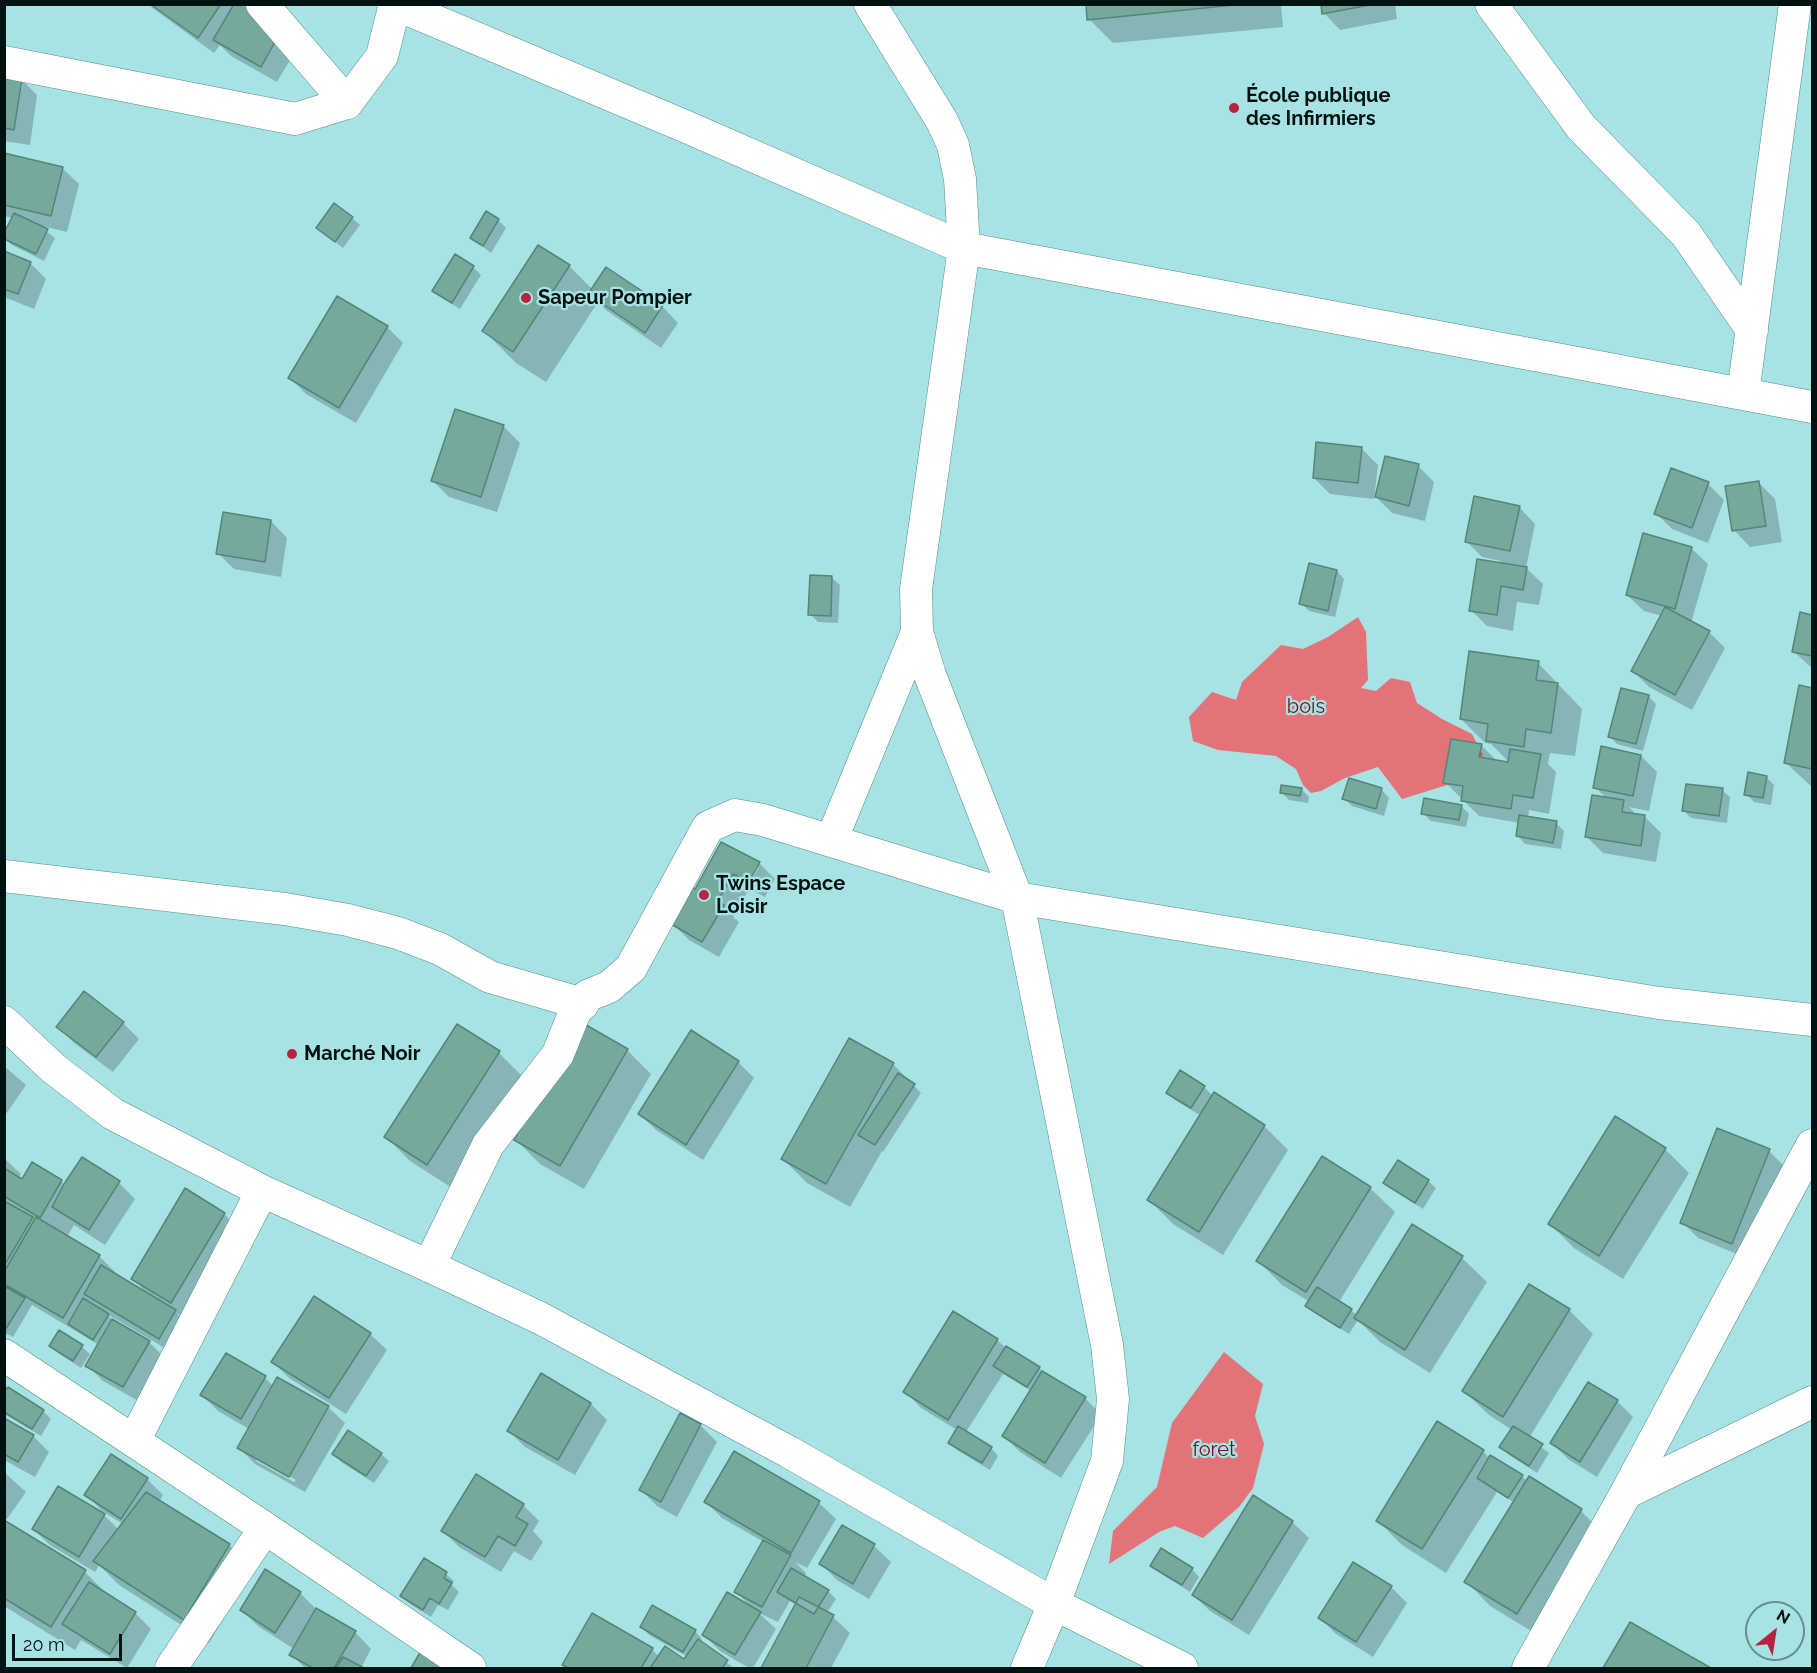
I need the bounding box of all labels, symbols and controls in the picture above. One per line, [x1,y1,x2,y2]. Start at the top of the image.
place label: École publique des Infirmiers [1246,84,1390,131]
marker: École publique des Infirmiers [1227,101,1241,115]
place label: Sapeur Pompier [538,286,692,310]
marker: Sapeur Pompier [519,291,533,305]
park label: bois [1287,695,1325,719]
place label: Twins Espace Loisir [716,872,845,919]
marker: Twins Espace Loisir [697,888,711,902]
place label: Marché Noir [304,1042,420,1066]
marker: Marché Noir [285,1047,299,1061]
park label: foret [1192,1438,1236,1462]
north arrow [1745,1601,1805,1661]
text: N [1773,1605,1793,1628]
scale bar [15,1622,124,1660]
text: 20 m [23,1634,65,1655]

